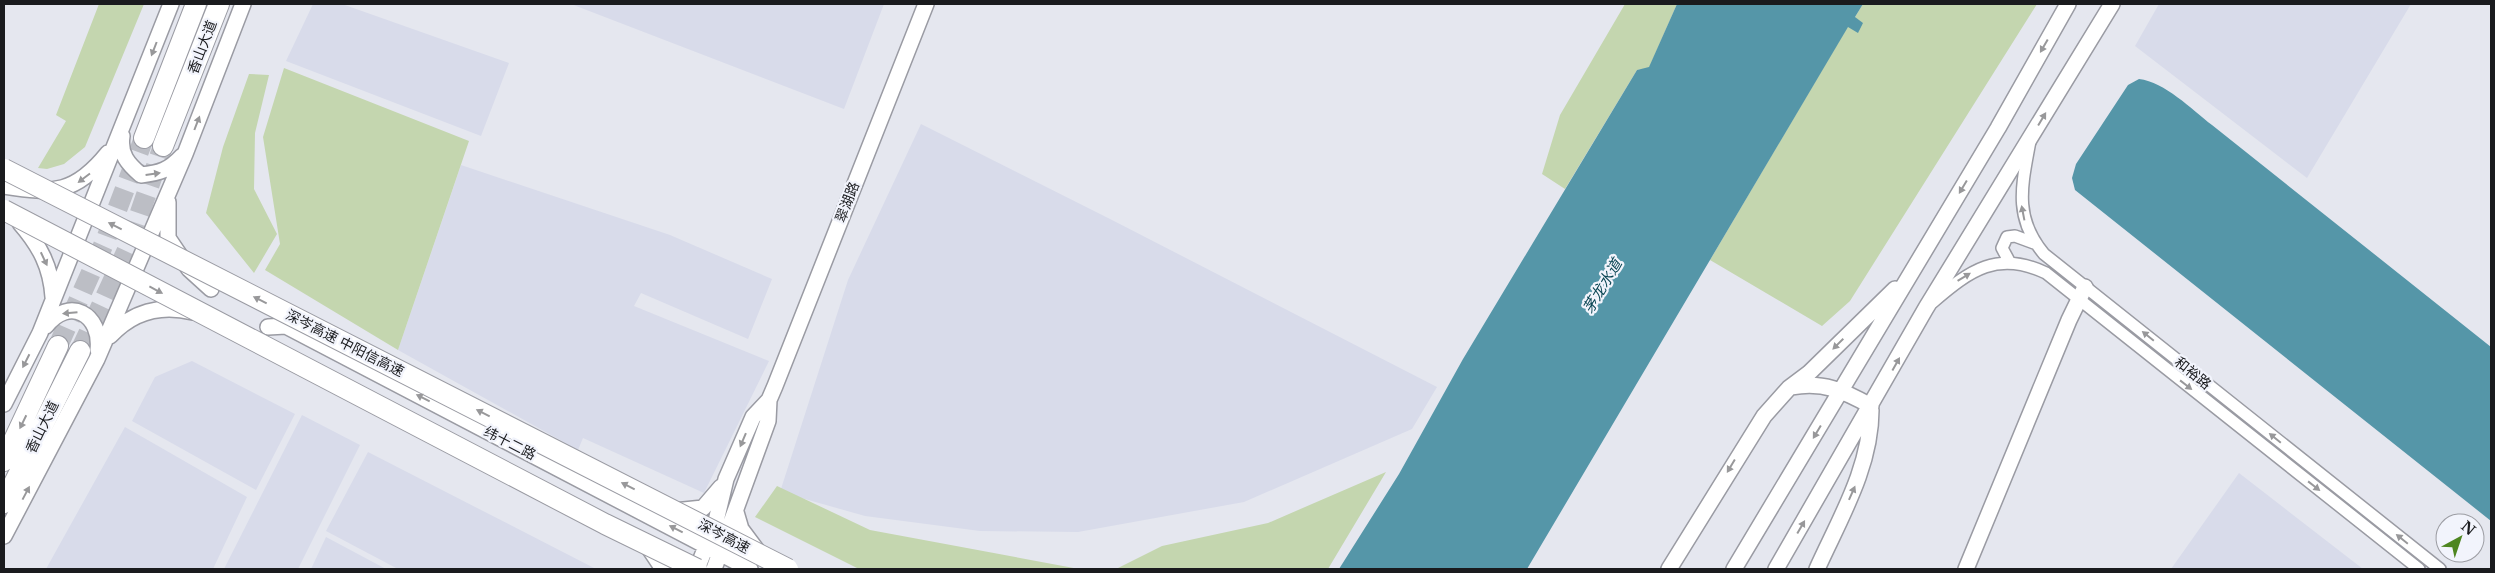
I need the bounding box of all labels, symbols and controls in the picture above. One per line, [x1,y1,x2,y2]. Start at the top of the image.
street label: 香山大道 [184,18,220,76]
one-way arrow [2040,40,2049,53]
one-way arrow [149,42,157,56]
one-way arrow [2037,113,2046,126]
one-way arrow [193,116,201,130]
one-way arrow [146,169,162,177]
one-way arrow [78,172,91,183]
street label: 翠湖路 [831,179,863,225]
one-way arrow [1959,179,1967,194]
one-way arrow [2019,205,2027,220]
one-way arrow [108,222,123,230]
one-way arrow [40,252,48,266]
water label: 茅龙水道 [1578,254,1627,317]
one-way arrow [1957,273,1971,282]
one-way arrow [148,286,163,294]
one-way arrow [253,296,267,304]
street label: 深岑高速 中阳信高速 [283,305,407,381]
one-way arrow [62,309,78,317]
one-way arrow [2141,331,2154,342]
one-way arrow [1832,338,1844,350]
street label: 和裕路 [2171,353,2215,393]
one-way arrow [22,354,30,369]
one-way arrow [1891,357,1900,371]
one-way arrow [2180,380,2193,391]
one-way arrow [416,394,431,402]
street label: 香山大道 [22,398,62,456]
one-way arrow [476,409,490,417]
one-way arrow [19,414,27,429]
street label: 纬十二路 [481,422,539,464]
one-way arrow [1812,425,1821,438]
one-way arrow [2269,432,2282,443]
one-way arrow [738,433,746,447]
one-way arrow [1727,459,1736,472]
one-way arrow [2307,481,2321,491]
one-way arrow [621,482,635,490]
one-way arrow [22,486,31,499]
one-way arrow [1848,486,1856,500]
north arrow [2435,513,2485,563]
street label: 深岑高速 [695,515,753,557]
text: N [2458,517,2479,539]
one-way arrow [1796,521,1805,534]
one-way arrow [669,525,684,533]
one-way arrow [2396,533,2409,544]

